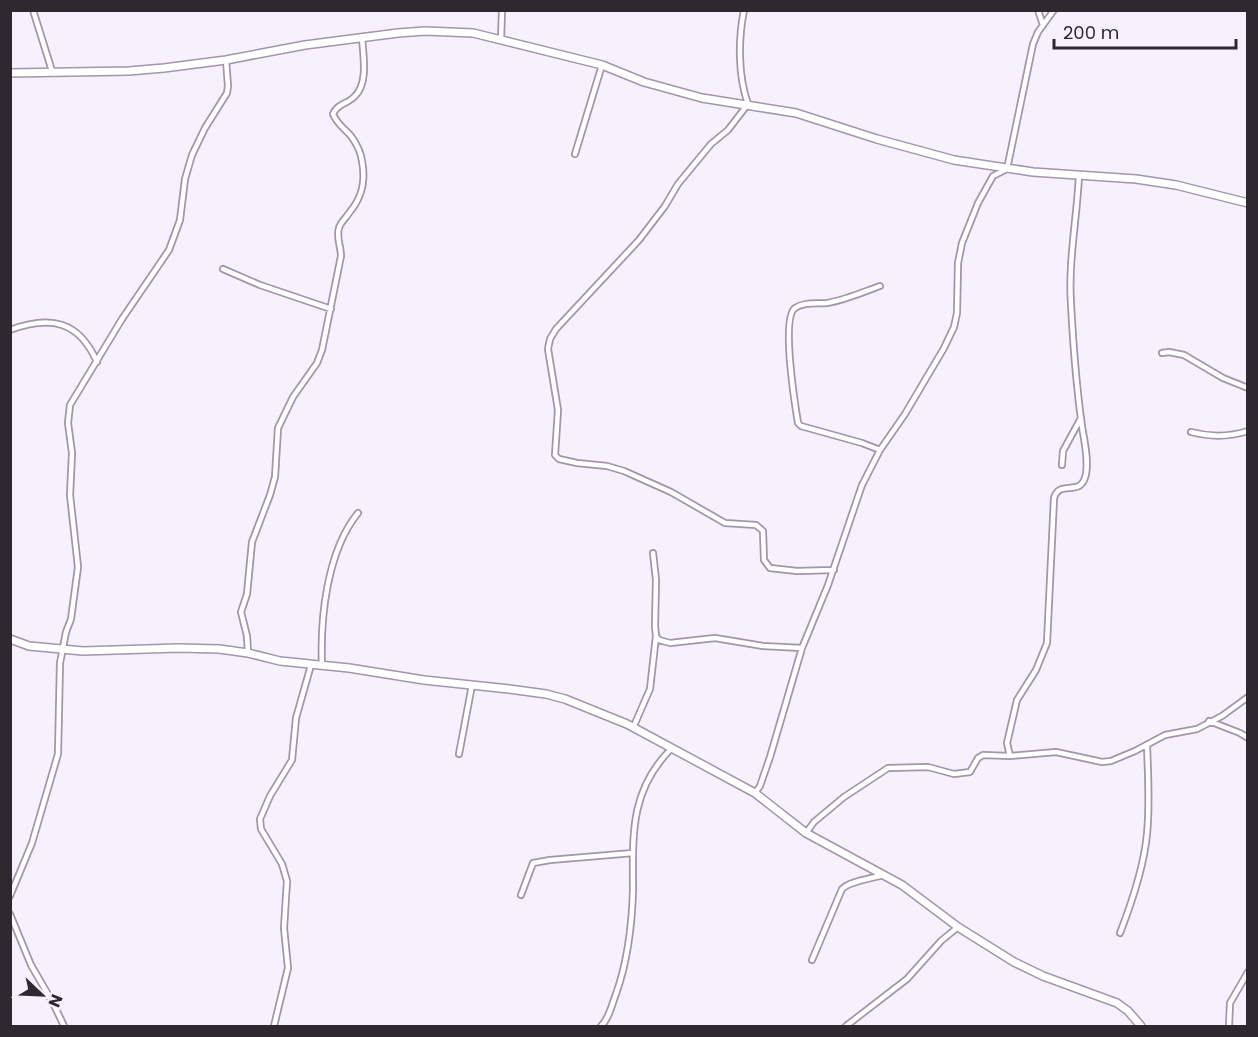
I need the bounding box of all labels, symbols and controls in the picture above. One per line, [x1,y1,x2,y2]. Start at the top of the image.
scale bar [1054,12,1236,50]
text: 200 m [1063,20,1119,45]
north arrow [12,965,72,1025]
text: N [42,991,68,1011]

